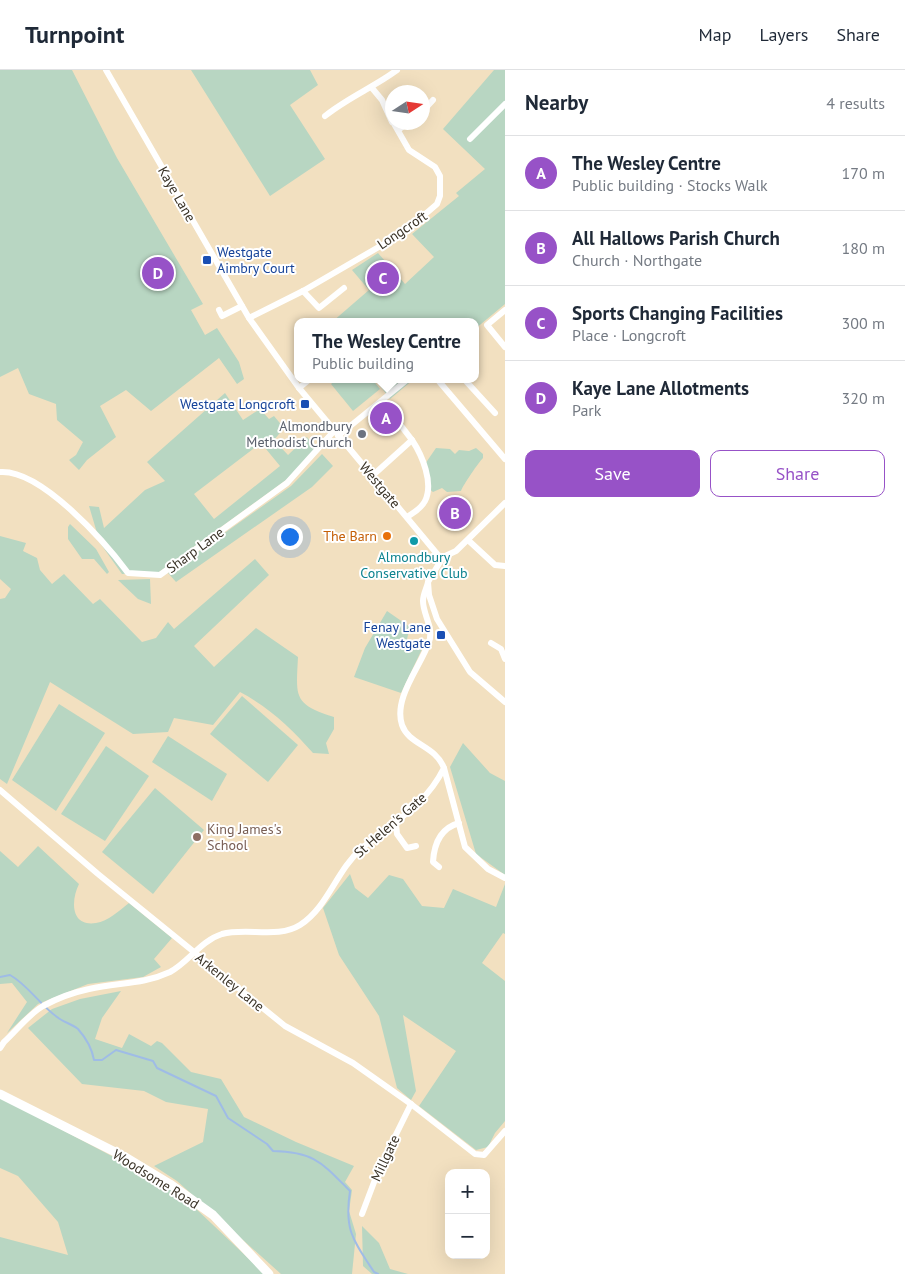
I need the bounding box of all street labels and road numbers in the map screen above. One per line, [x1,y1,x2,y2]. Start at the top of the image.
street label: Kaye Lane [154,163,200,225]
street label: Longcroft [374,207,431,253]
street label: Westgate [355,458,405,512]
street label: Sharp Lane [163,523,227,577]
street label: St Helen's Gate [350,789,430,861]
street label: Arkenley Lane [192,949,268,1015]
street label: Millgate [366,1132,404,1184]
street label: Woodsome Road [109,1145,203,1213]

